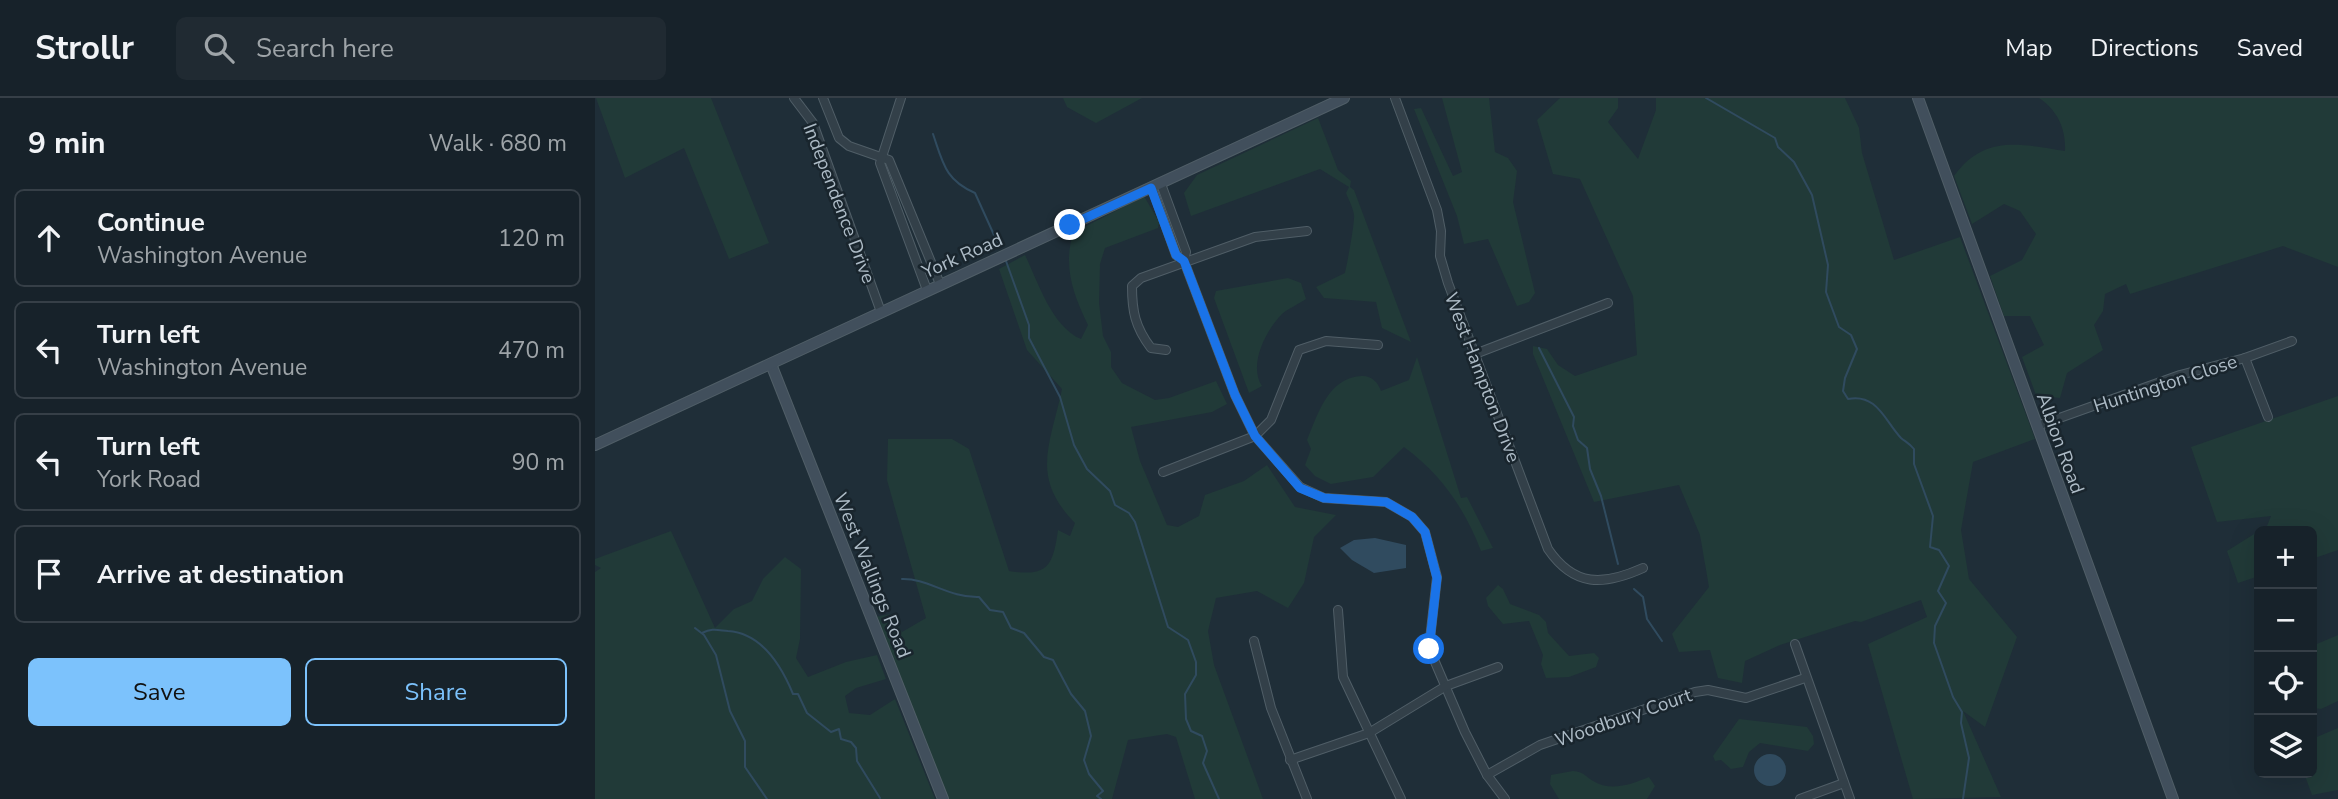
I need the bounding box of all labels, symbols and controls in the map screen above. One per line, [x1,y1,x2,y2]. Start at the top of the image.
search box [176,17,666,80]
text: Strollr [35,26,134,71]
icon: search [200,29,238,67]
text: Search here [256,31,394,66]
text: Map [2005,32,2052,64]
text: Directions [2090,32,2199,64]
text: Saved [2237,32,2303,64]
street label: Independence Drive [797,120,882,287]
text: 9 min [28,123,106,164]
text: Walk · 680 m [428,128,567,159]
text: Continue [97,205,205,240]
route end [1054,209,1085,240]
icon: ahead [30,219,68,257]
text: 120 m [498,223,565,254]
street label: York Road [917,227,1007,286]
text: Washington Avenue [97,240,307,271]
street label: West Hampton Drive [1438,289,1526,466]
text: Turn left [97,317,200,352]
icon: left [30,331,68,369]
text: 470 m [498,335,565,366]
street label: Huntington Close [2090,348,2241,419]
text: Washington Avenue [97,352,307,383]
street label: Albion Road [2030,389,2090,497]
text: Turn left [97,429,200,464]
icon: left [30,443,68,481]
text: 90 m [512,447,565,478]
text: York Road [97,464,201,495]
street label: West Wallings Road [827,489,917,662]
map controls [2254,526,2317,778]
button: + [2254,526,2317,589]
icon: arrive [30,555,68,593]
text: Arrive at destination [97,557,344,592]
button: − [2254,589,2317,652]
route start [1413,633,1444,664]
button: locate [2254,652,2317,715]
button: Save [28,658,291,726]
button: Share [305,658,567,726]
street label: Woodbury Court [1551,682,1696,754]
button: layers [2254,715,2317,778]

